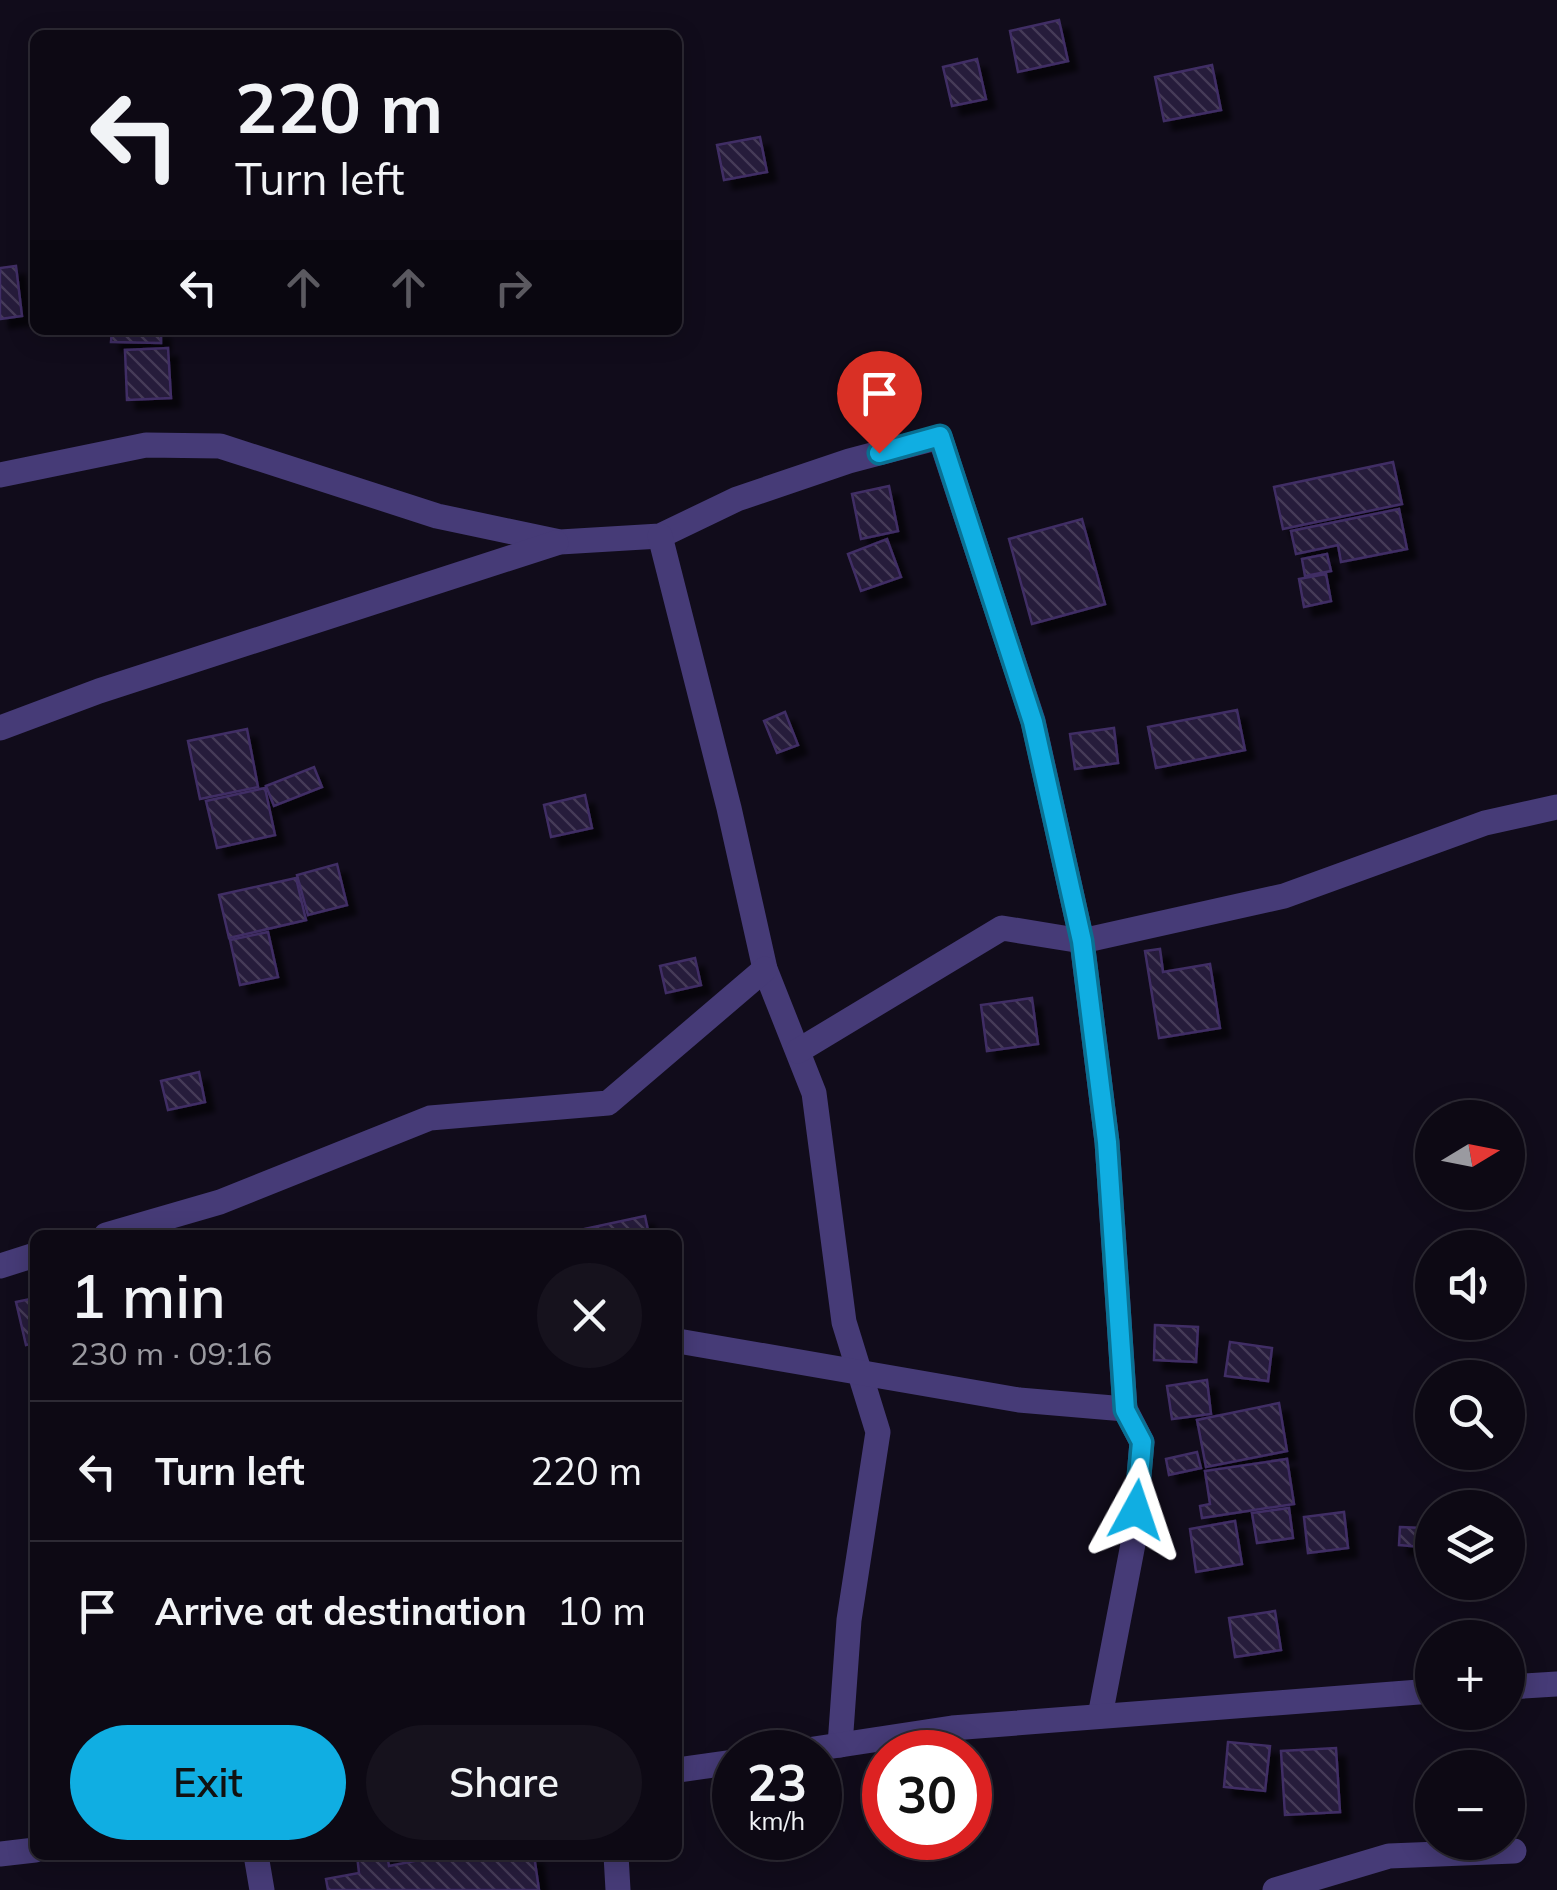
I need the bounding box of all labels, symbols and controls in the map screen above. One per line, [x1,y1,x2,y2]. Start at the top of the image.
text: 220 m [235,63,443,151]
icon: left [70,70,200,200]
text: Turn left [235,150,404,206]
icon: left [171,260,226,315]
icon: ahead [276,260,331,315]
icon: ahead [381,260,436,315]
icon: right [486,260,541,315]
pin [837,351,922,454]
icon: arrive [852,366,907,421]
north arrow [1415,1100,1525,1210]
map controls [1415,1100,1525,1860]
button: sound [1415,1230,1525,1340]
text: 1 min [70,1258,226,1333]
button: close [537,1263,642,1368]
text: 230 m · 09:16 [70,1333,272,1373]
button: search [1415,1360,1525,1470]
icon: left [70,1444,125,1499]
text: Turn left [155,1447,305,1495]
text: 220 m [530,1447,642,1495]
position arrow [1084,1458,1188,1562]
button: layers [1415,1490,1525,1600]
icon: arrive [70,1584,125,1639]
text: Arrive at destination [155,1587,527,1635]
text: 10 m [557,1587,646,1635]
button: + [1415,1620,1525,1730]
button: Exit [70,1725,346,1840]
button: Share [366,1725,642,1840]
speed limit sign: 30 [862,1730,992,1860]
button: − [1415,1750,1525,1860]
text: 23 [747,1751,807,1814]
text: km/h [749,1805,805,1836]

